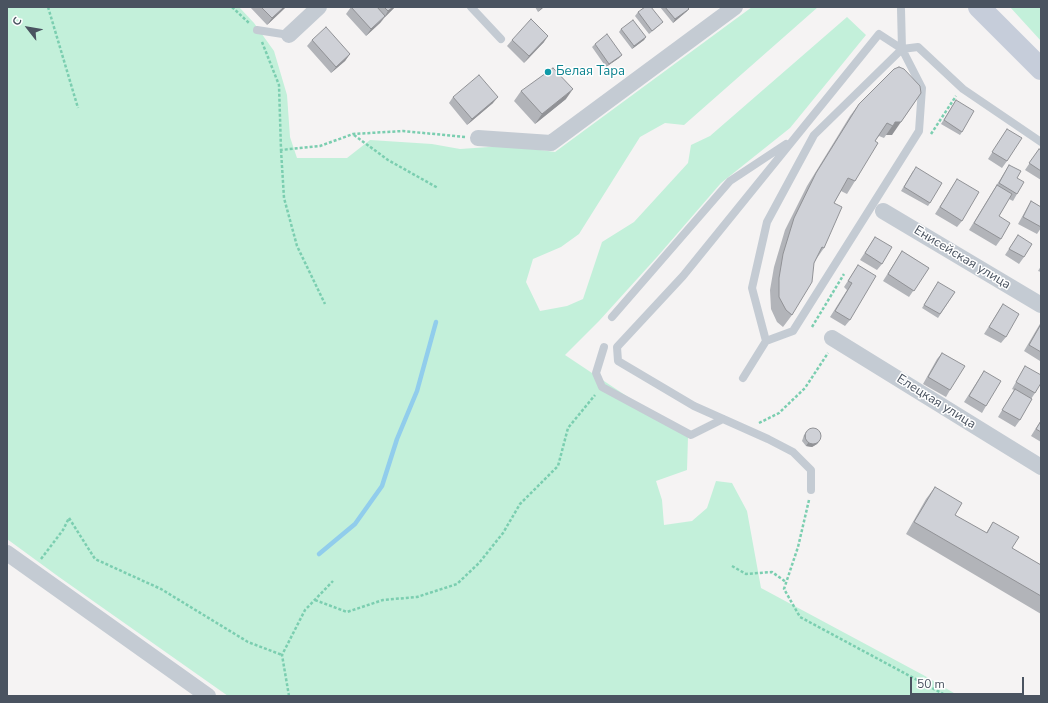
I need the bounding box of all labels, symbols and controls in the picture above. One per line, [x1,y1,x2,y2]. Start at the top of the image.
north arrow [8,8,48,48]
text: С [9,14,26,29]
place label: Белая Тара [556,64,625,80]
marker: Белая Тара [543,67,553,77]
street label: Енисейская улица [911,223,1013,293]
street label: Елецкая улица [894,371,978,433]
scale bar [912,669,1026,695]
text: 50 m [917,676,945,692]

